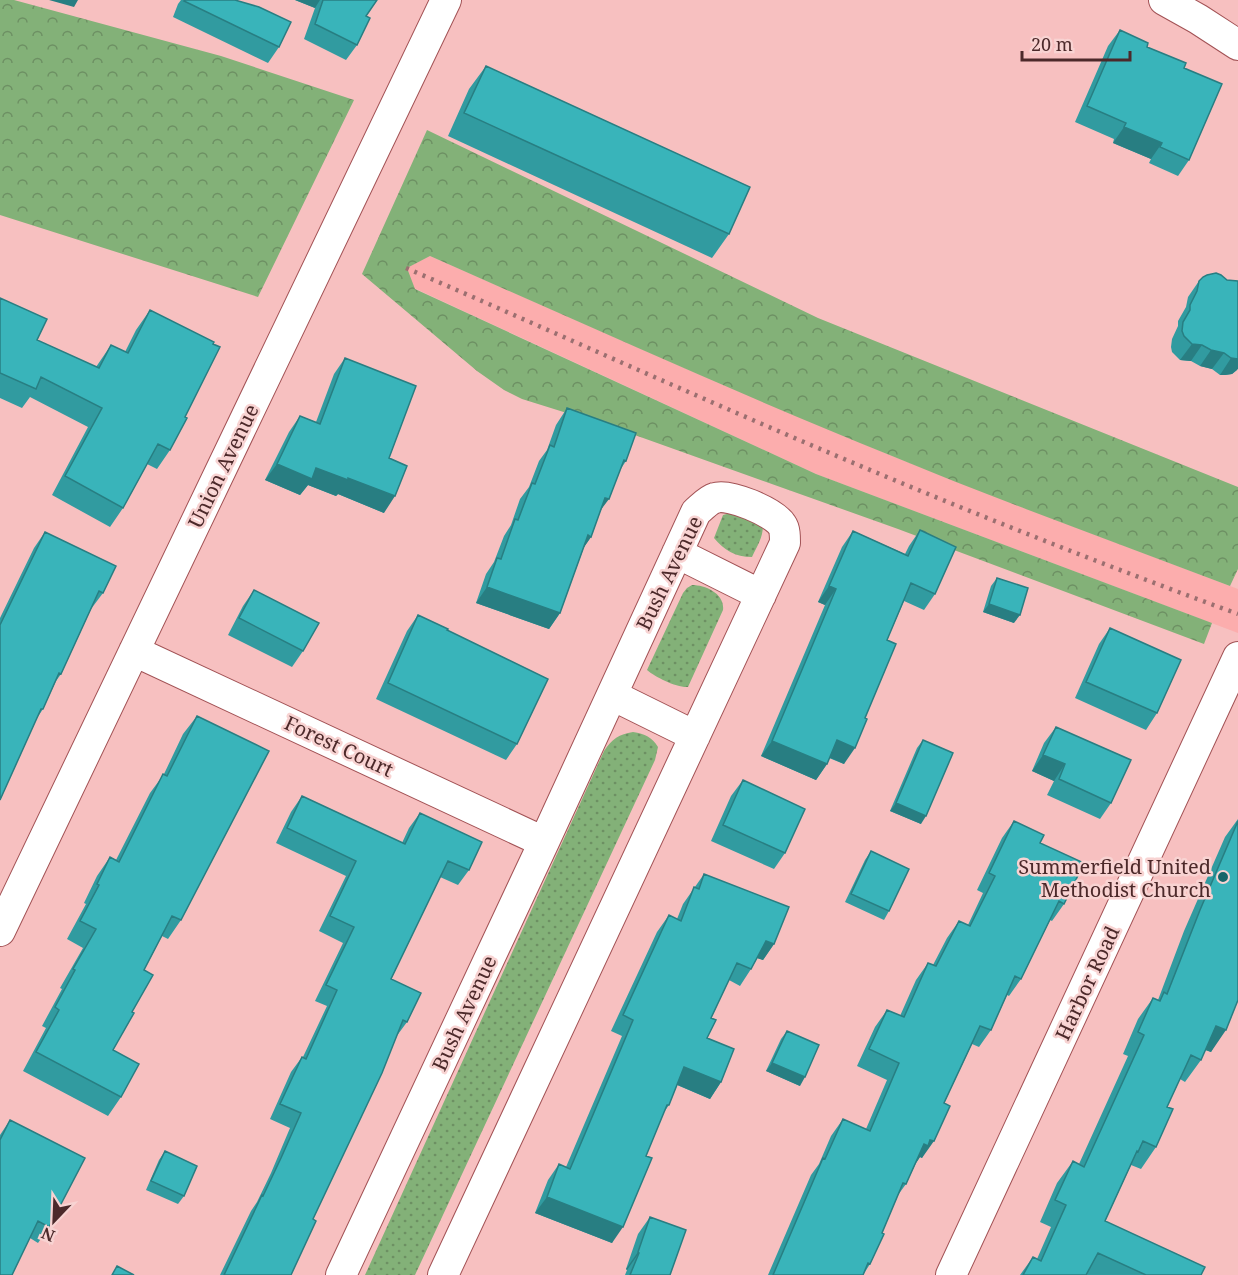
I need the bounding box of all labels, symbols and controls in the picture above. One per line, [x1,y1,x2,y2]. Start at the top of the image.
scale bar [1022,24,1130,62]
text: 20 m [1031,32,1073,56]
street label: Union Avenue [181,400,265,532]
street label: Bush Avenue [630,511,708,635]
street label: Forest Court [280,709,398,783]
place label: Summerfield United Methodist Church [1018,853,1211,903]
marker: Summerfield United Methodist Church [1216,870,1230,884]
street label: Harbor Road [1049,921,1125,1045]
street label: Bush Avenue [426,951,502,1075]
north arrow [24,1191,84,1251]
text: N [38,1222,58,1247]

